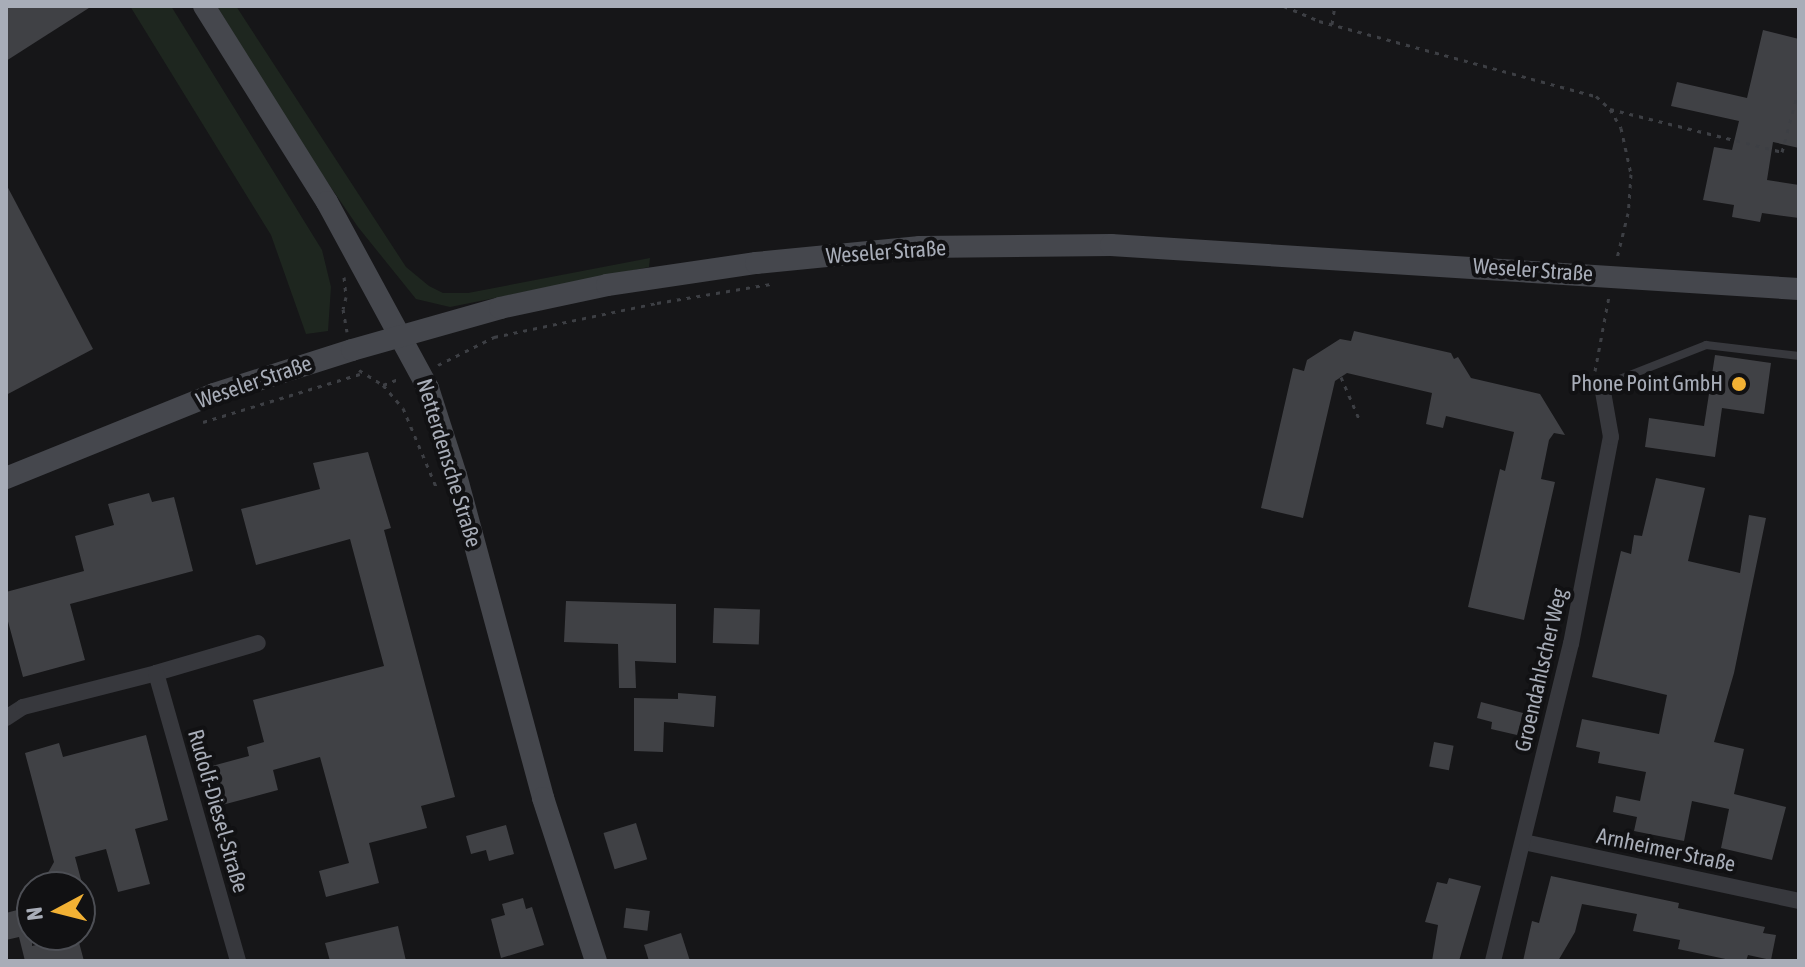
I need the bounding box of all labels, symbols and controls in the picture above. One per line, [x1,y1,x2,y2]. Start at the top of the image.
street label: Weseler Straße [825,235,947,269]
street label: Weseler Straße [1472,253,1594,287]
street label: Weseler Straße [193,350,315,414]
place label: Phone Point GmbH [1571,371,1723,397]
marker: Phone Point GmbH [1730,375,1748,393]
street label: Netterdensche Straße [411,376,487,550]
street label: Groendahlscher Weg [1509,586,1573,754]
street label: Rudolf-Diesel-Straße [182,726,254,896]
street label: Arnheimer Straße [1594,822,1738,878]
north arrow [16,871,96,951]
text: N [20,906,48,922]

